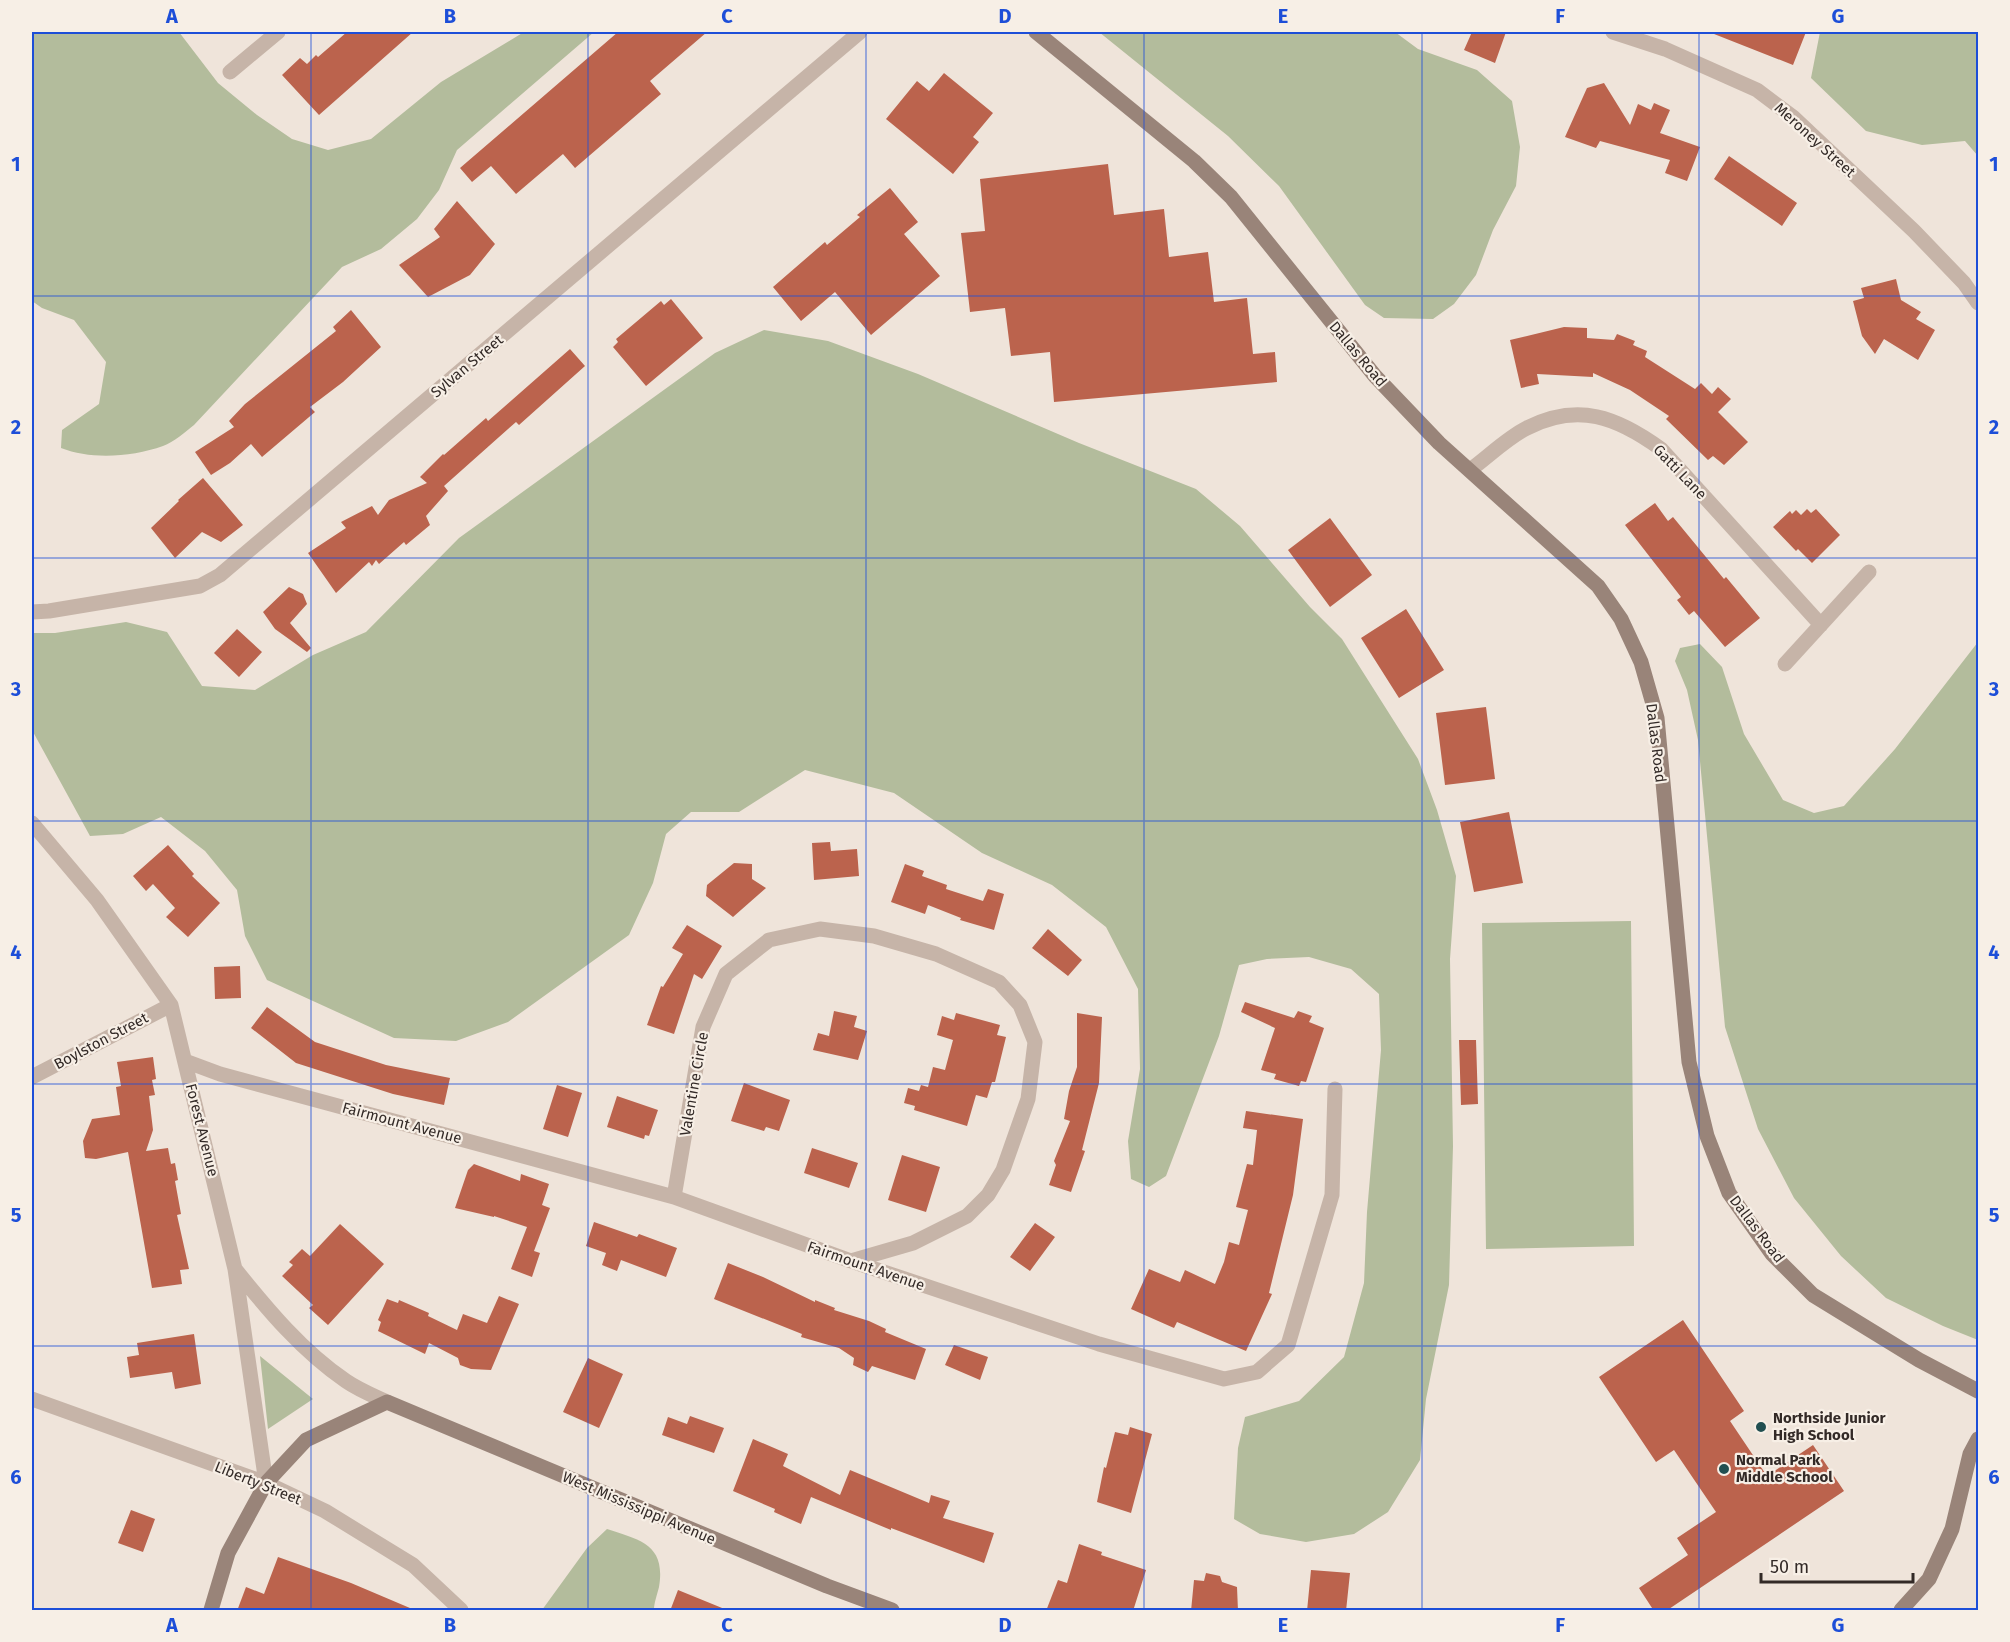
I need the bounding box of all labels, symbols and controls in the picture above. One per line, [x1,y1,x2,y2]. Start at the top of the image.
text: A [165,4,179,28]
text: B [444,4,456,28]
text: C [721,4,733,28]
text: D [998,4,1012,28]
text: E [1278,4,1288,28]
text: F [1555,4,1565,28]
text: G [1832,4,1844,28]
street label: Meroney Street [1771,99,1860,182]
text: 1 [11,152,21,176]
text: 1 [1989,152,1999,176]
street label: Dallas Road [1325,318,1391,390]
street label: Sylvan Street [427,330,507,401]
text: 2 [11,415,21,439]
text: 2 [1989,415,1999,439]
street label: Gatti Lane [1650,441,1710,503]
text: 3 [10,677,21,701]
text: 3 [1988,677,1999,701]
street label: Dallas Road [1642,702,1670,784]
text: 4 [10,940,22,964]
text: 4 [1988,940,2000,964]
street label: Boylston Street [51,1008,152,1073]
street label: Valentine Circle [676,1031,712,1137]
street label: Forest Avenue [182,1082,222,1178]
street label: Fairmount Avenue [340,1098,464,1148]
street label: Dallas Road [1726,1192,1788,1266]
text: 5 [11,1203,22,1227]
text: 5 [1989,1203,2000,1227]
street label: Fairmount Avenue [805,1237,927,1295]
place label: Northside Junior High School [1773,1409,1886,1444]
marker: Northside Junior High School [1754,1420,1768,1434]
place label: Normal Park Middle School [1736,1451,1833,1486]
street label: Liberty Street [212,1457,305,1509]
marker: Normal Park Middle School [1717,1462,1731,1476]
text: 6 [10,1465,22,1489]
text: 6 [1988,1465,2000,1489]
street label: West Mississippi Avenue [560,1468,718,1548]
scale bar [1761,1546,1912,1584]
text: 50 m [1770,1556,1809,1578]
text: A [165,1613,179,1637]
text: B [444,1613,456,1637]
text: C [721,1613,733,1637]
text: D [998,1613,1012,1637]
text: E [1278,1613,1288,1637]
text: F [1555,1613,1565,1637]
text: G [1832,1613,1844,1637]

